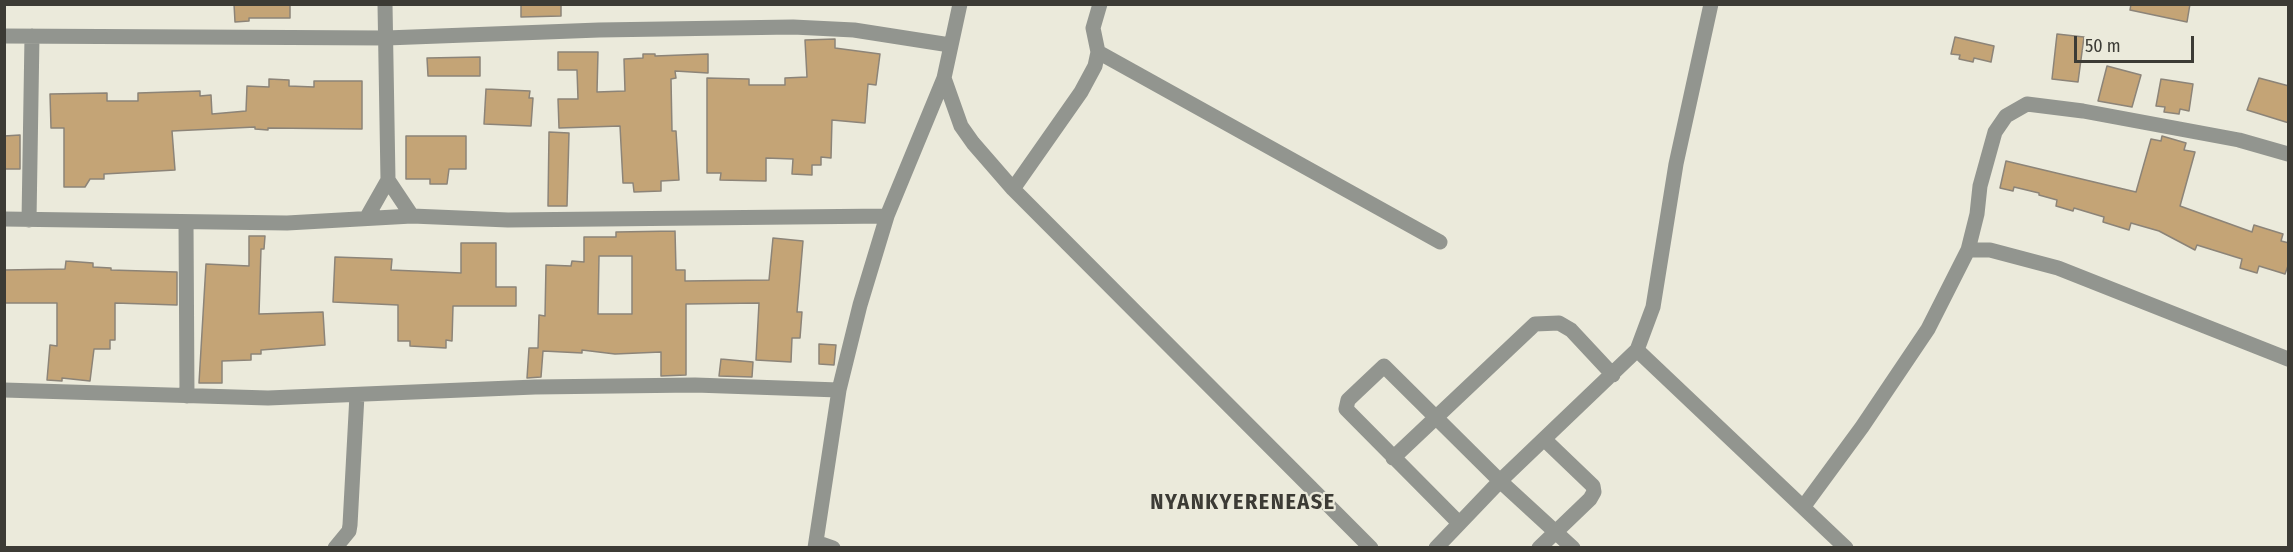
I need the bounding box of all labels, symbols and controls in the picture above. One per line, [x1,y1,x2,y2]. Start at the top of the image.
scale bar [2077,24,2197,62]
text: 50 m [2085,35,2121,57]
district label: NYANKYERENEASE [1150,490,1336,516]

